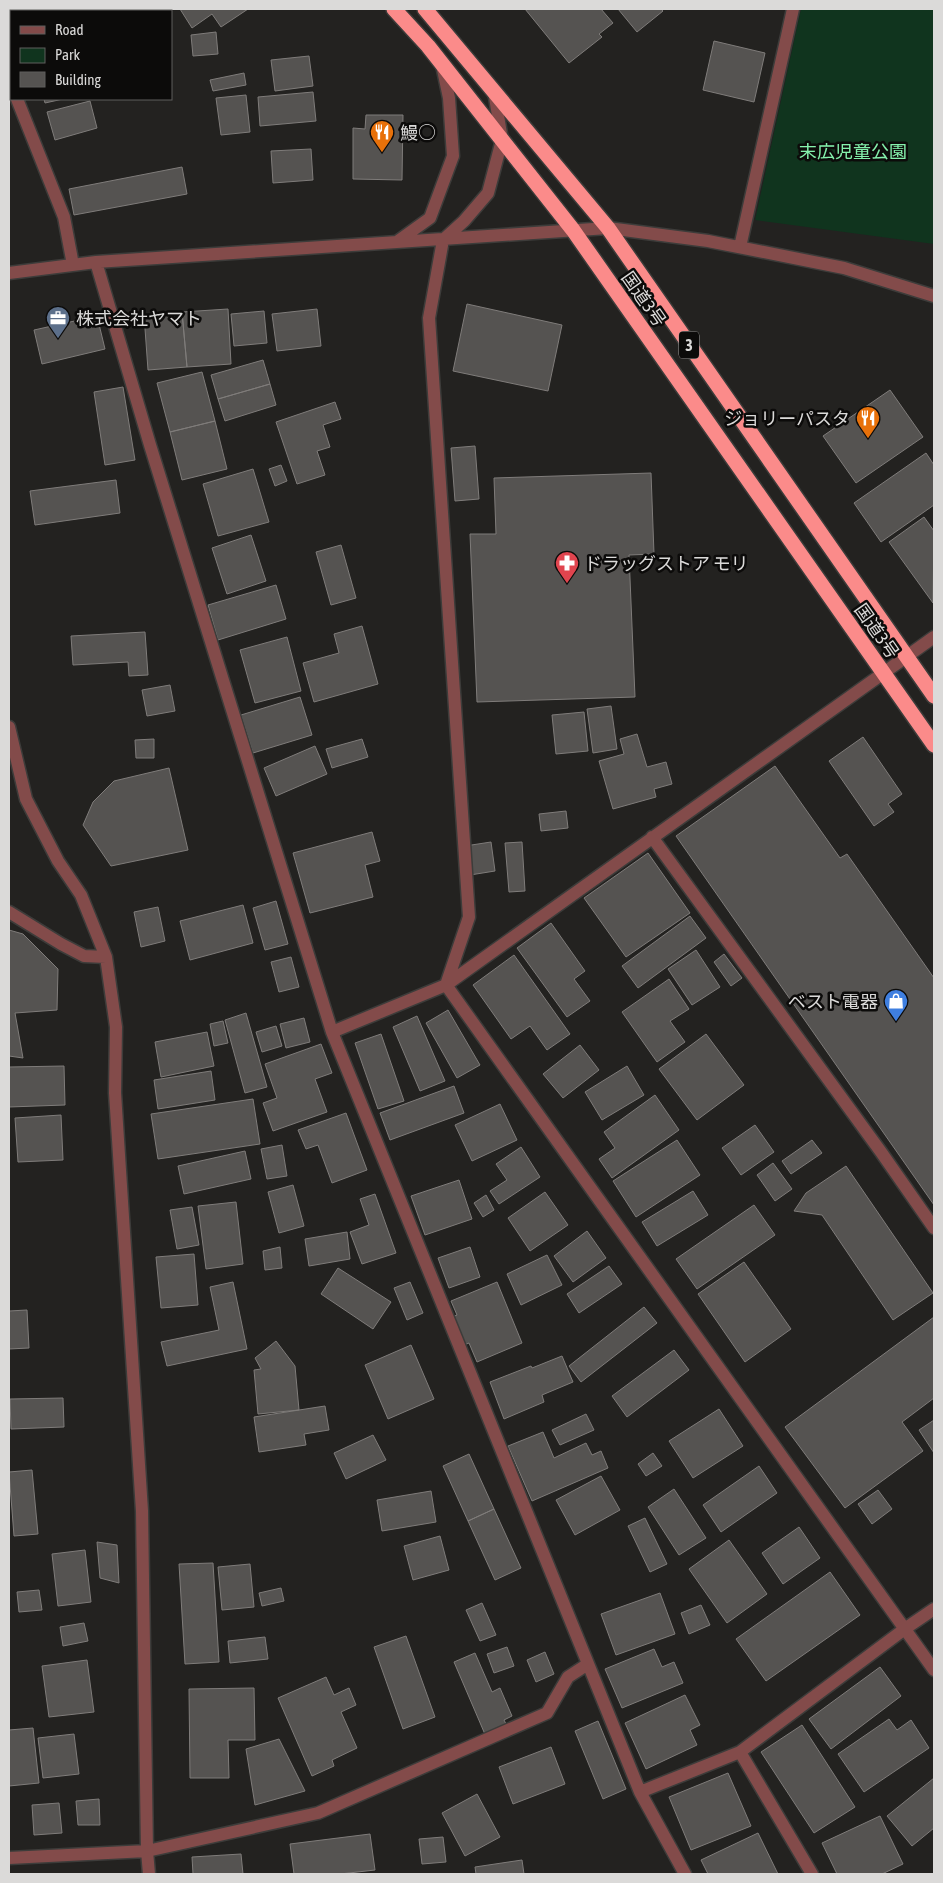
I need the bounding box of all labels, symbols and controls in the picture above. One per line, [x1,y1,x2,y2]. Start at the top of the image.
legend [10,10,172,100]
text: Road [55,21,84,38]
text: Park [55,46,80,63]
text: Building [55,71,101,88]
restaurant icon: 鰻○ [369,119,395,153]
place label: 鰻○ [400,122,436,143]
park label: 末広児童公園 [799,141,907,162]
street label: 国道3号 [617,267,671,331]
office icon: 株式会社ヤマト [45,305,71,339]
place label: 株式会社ヤマト [76,308,202,329]
road number: 3 [679,332,699,358]
restaurant icon: ジョリーパスタ [855,405,881,439]
place label: ジョリーパスタ [724,408,850,429]
pharmacy icon: ドラッグストア モリ [554,550,580,584]
place label: ドラッグストア モリ [584,553,748,574]
street label: 国道3号 [850,599,904,663]
shop icon: ベスト電器 [883,988,909,1022]
place label: ベスト電器 [788,991,878,1012]

